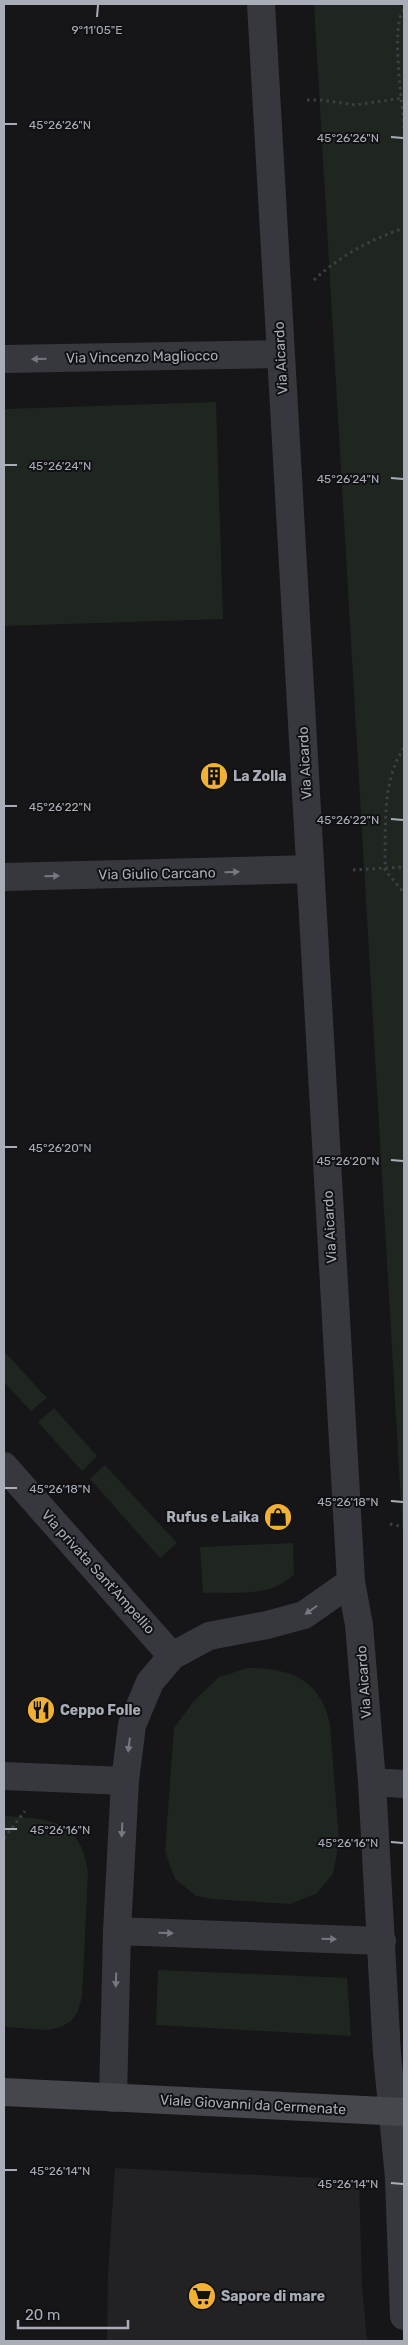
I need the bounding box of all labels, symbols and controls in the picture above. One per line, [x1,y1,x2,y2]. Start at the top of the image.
text: 9°11'05"E [71,23,123,37]
text: 45°26'26"N [29,118,91,132]
text: 45°26'26"N [317,131,379,145]
street label: Via Aicardo [271,321,291,395]
street label: Via Vincenzo Magliocco [66,347,218,367]
one-way arrow [31,355,47,363]
text: 45°26'24"N [29,459,91,473]
text: 45°26'24"N [317,472,379,486]
street label: Via Aicardo [295,726,315,800]
building icon: La Zolla [199,761,229,791]
place label: La Zolla [233,768,286,785]
text: 45°26'22"N [29,800,91,814]
text: 45°26'22"N [317,813,379,827]
street label: Via Giulio Carcano [98,864,216,884]
one-way arrow [225,868,241,876]
one-way arrow [45,872,61,880]
text: 45°26'20"N [28,1141,92,1155]
text: 45°26'20"N [316,1154,380,1168]
street label: Via Aicardo [320,1190,340,1264]
text: 45°26'18"N [29,1482,91,1496]
text: 45°26'18"N [317,1495,379,1509]
shop icon: Rufus e Laika [263,1502,293,1532]
street label: Via privata Sant'Ampellio [38,1506,158,1638]
place label: Rufus e Laika [166,1509,259,1526]
one-way arrow [304,1605,317,1615]
street label: Via Aicardo [353,1645,375,1719]
restaurant icon: Ceppo Folle [26,1695,56,1725]
place label: Ceppo Folle [60,1702,141,1719]
one-way arrow [125,1737,133,1753]
one-way arrow [118,1822,126,1838]
text: 45°26'16"N [30,1823,90,1837]
text: 45°26'16"N [318,1836,378,1850]
one-way arrow [158,1929,174,1937]
one-way arrow [321,1936,337,1944]
one-way arrow [112,1972,120,1988]
street label: Viale Giovanni da Cermenate [160,2092,347,2118]
text: 45°26'14"N [30,2164,90,2178]
text: 45°26'14"N [318,2177,378,2191]
supermarket icon: Sapore di mare [187,2281,217,2311]
place label: Sapore di mare [221,2288,325,2305]
scale bar [18,2298,128,2330]
text: 20 m [25,2306,60,2324]

